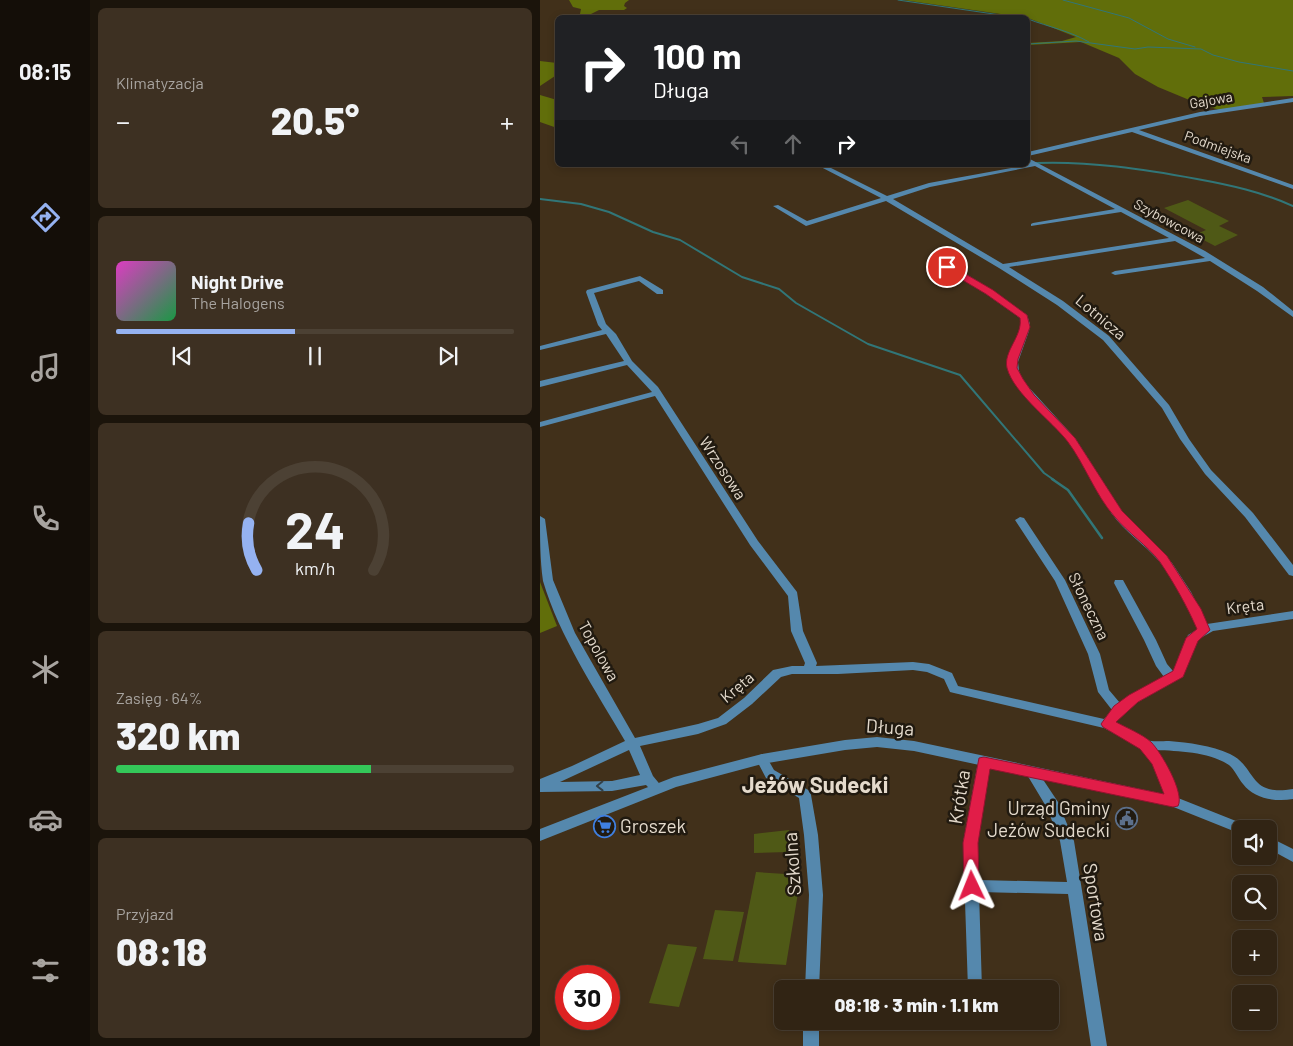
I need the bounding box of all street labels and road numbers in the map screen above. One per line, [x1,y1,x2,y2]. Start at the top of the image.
street label: Gajowa [1188,87,1234,112]
street label: Podmiejska [1182,127,1254,167]
street label: Szybowcowa [1131,195,1207,246]
street label: Lotnicza [1072,290,1130,343]
street label: Wrzosowa [696,433,751,503]
street label: Słoneczna [1065,569,1114,643]
street label: Kręta [1225,594,1265,617]
street label: Topolowa [575,617,624,684]
street label: Kręta [716,667,757,706]
street label: Długa [865,713,915,740]
street label: Krótka [943,768,974,826]
street label: Szkolna [778,832,805,896]
street label: Sportowa [1079,861,1114,943]

